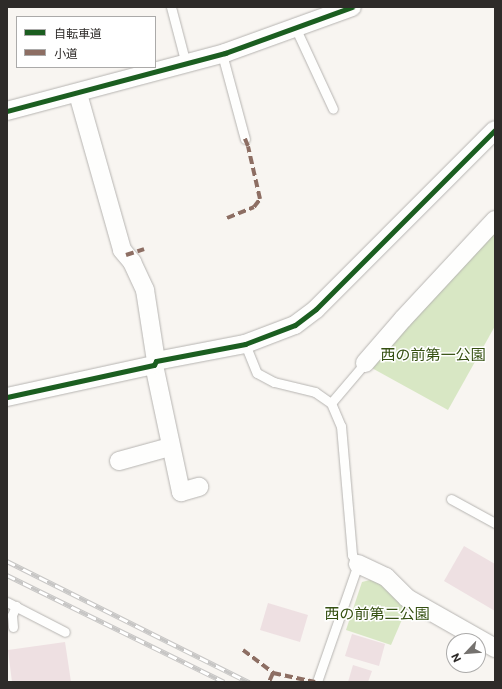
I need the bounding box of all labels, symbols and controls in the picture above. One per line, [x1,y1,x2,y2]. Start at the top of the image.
legend [16,16,156,68]
text: 自転車道 [54,26,102,40]
text: 小道 [54,46,78,60]
park label: 西の前第一公園 [381,346,485,364]
park label: 西の前第二公園 [325,605,429,623]
north arrow [446,633,486,673]
text: N [448,651,463,665]

